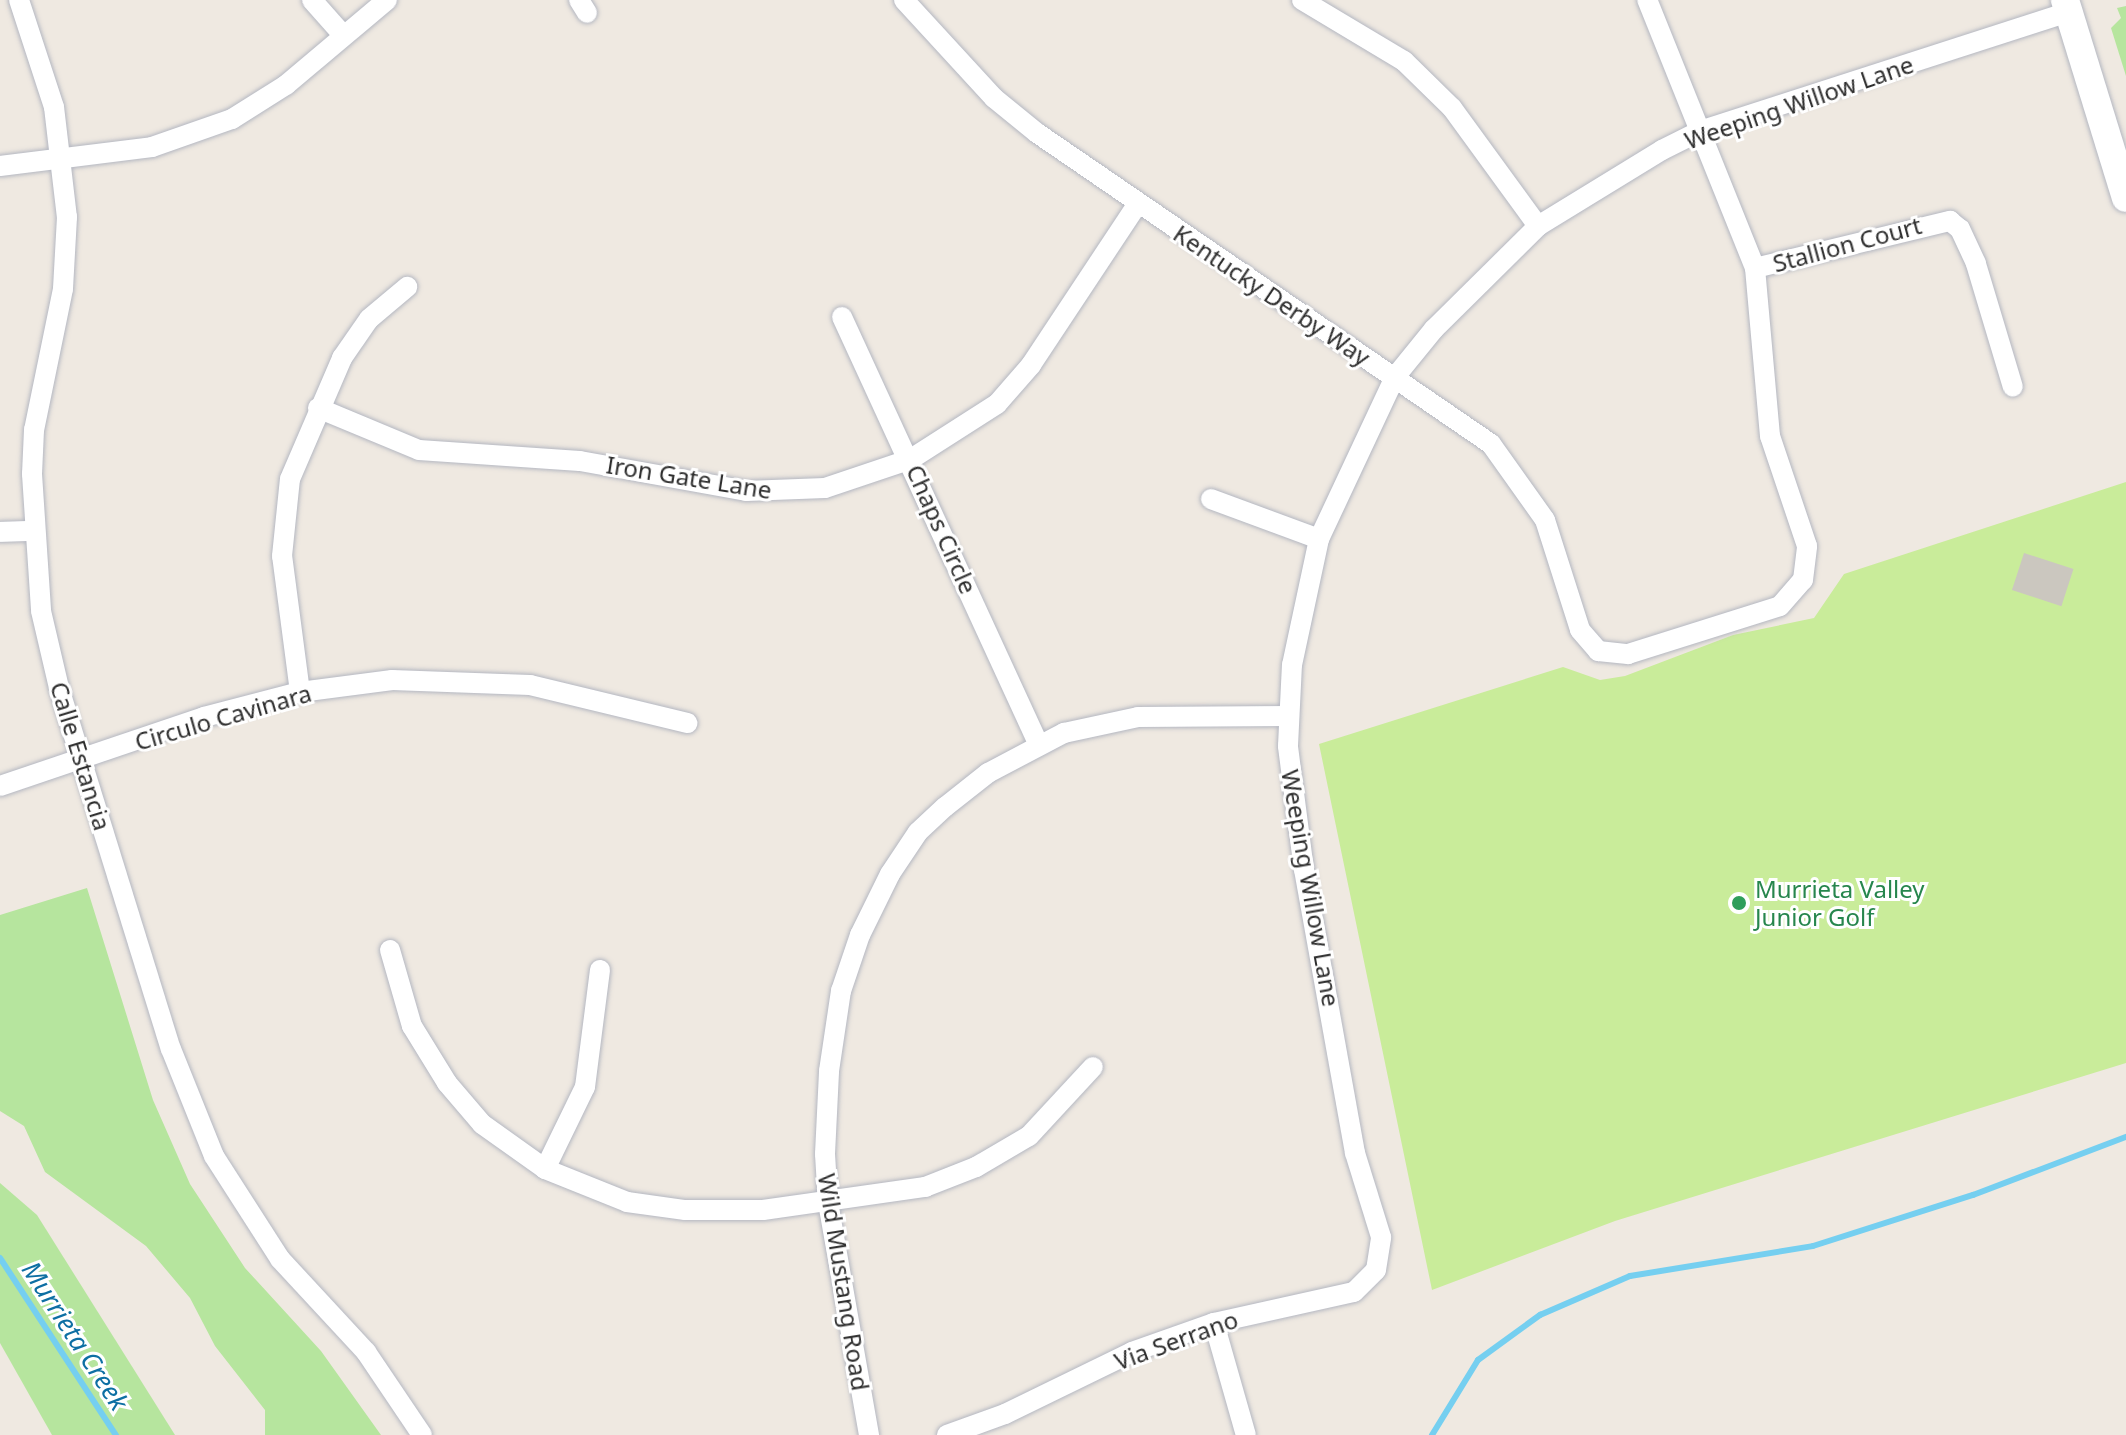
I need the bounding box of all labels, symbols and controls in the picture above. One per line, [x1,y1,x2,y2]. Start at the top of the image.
street label: Weeping Willow Lane [1681,49,1917,155]
street label: Stallion Court [1770,210,1924,278]
street label: Kentucky Derby Way [1168,219,1376,371]
street label: Iron Gate Lane [604,450,774,504]
street label: Chaps Circle [901,460,983,598]
street label: Calle Estancia [45,678,117,834]
street label: Circulo Cavinara [131,678,315,756]
street label: Weeping Willow Lane [1276,767,1346,1009]
place label: Murrieta Valley Junior Golf [1755,875,1925,931]
marker: Murrieta Valley Junior Golf [1730,894,1748,912]
street label: Wild Mustang Road [813,1171,875,1393]
water label: Murrieta Creek [15,1256,135,1416]
street label: Via Serrano [1110,1304,1242,1376]

